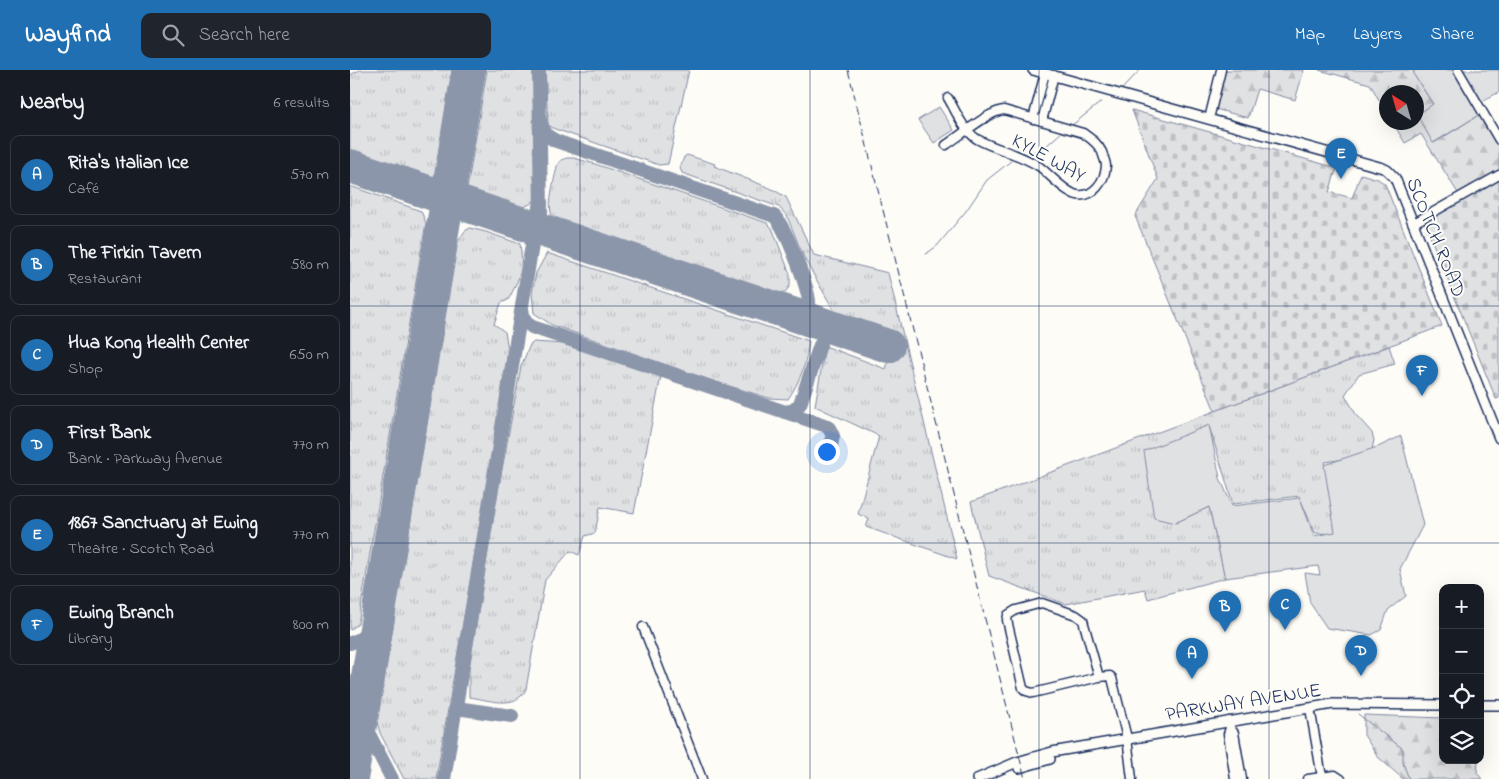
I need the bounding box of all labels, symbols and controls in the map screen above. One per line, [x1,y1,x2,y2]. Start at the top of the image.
search box [141,13,491,58]
text: Wayfind [25,18,111,53]
icon: search [159,21,187,49]
text: Search here [199,22,290,49]
text: Map [1295,22,1325,48]
text: Layers [1353,22,1403,48]
text: Share [1431,22,1474,48]
north arrow [1379,85,1424,130]
text: Nearby [20,88,84,118]
text: 6 results [273,91,330,115]
street label: KYLE WAY [1006,127,1090,191]
pin: E [1325,138,1357,179]
text: Rita's Italian Ice [68,150,188,177]
text: A [32,163,42,187]
text: 570 m [290,163,329,187]
street label: SCOTCH ROAD [1397,174,1472,302]
text: Café [68,177,99,201]
text: The Firkin Tavern [68,240,201,267]
text: B [32,253,42,277]
text: 580 m [291,253,329,277]
text: Restaurant [68,267,142,291]
text: Hua Kong Health Center [68,330,249,357]
text: C [33,343,41,367]
text: 650 m [289,343,329,367]
pin: F [1406,355,1438,396]
text: Shop [68,357,103,381]
text: First Bank [68,420,151,447]
text: D [31,433,43,457]
text: 770 m [292,433,329,457]
your location [814,439,840,465]
text: Bank · Parkway Avenue [68,447,223,471]
text: 1867 Sanctuary at Ewing [68,510,258,537]
text: E [32,523,42,547]
text: 770 m [292,523,329,547]
text: Theatre · Scotch Road [68,537,214,561]
map controls [1439,584,1484,764]
button: + [1439,584,1484,629]
pin: C [1269,589,1301,630]
pin: B [1209,591,1241,632]
text: Ewing Branch [68,600,174,627]
text: F [32,613,42,637]
text: 800 m [293,613,329,637]
text: Library [68,627,113,651]
button: − [1439,629,1484,674]
pin: D [1345,635,1377,676]
pin: A [1176,638,1208,679]
button: locate [1439,674,1484,719]
street label: PARKWAY AVENUE [1163,677,1323,730]
button: layers [1439,719,1484,764]

